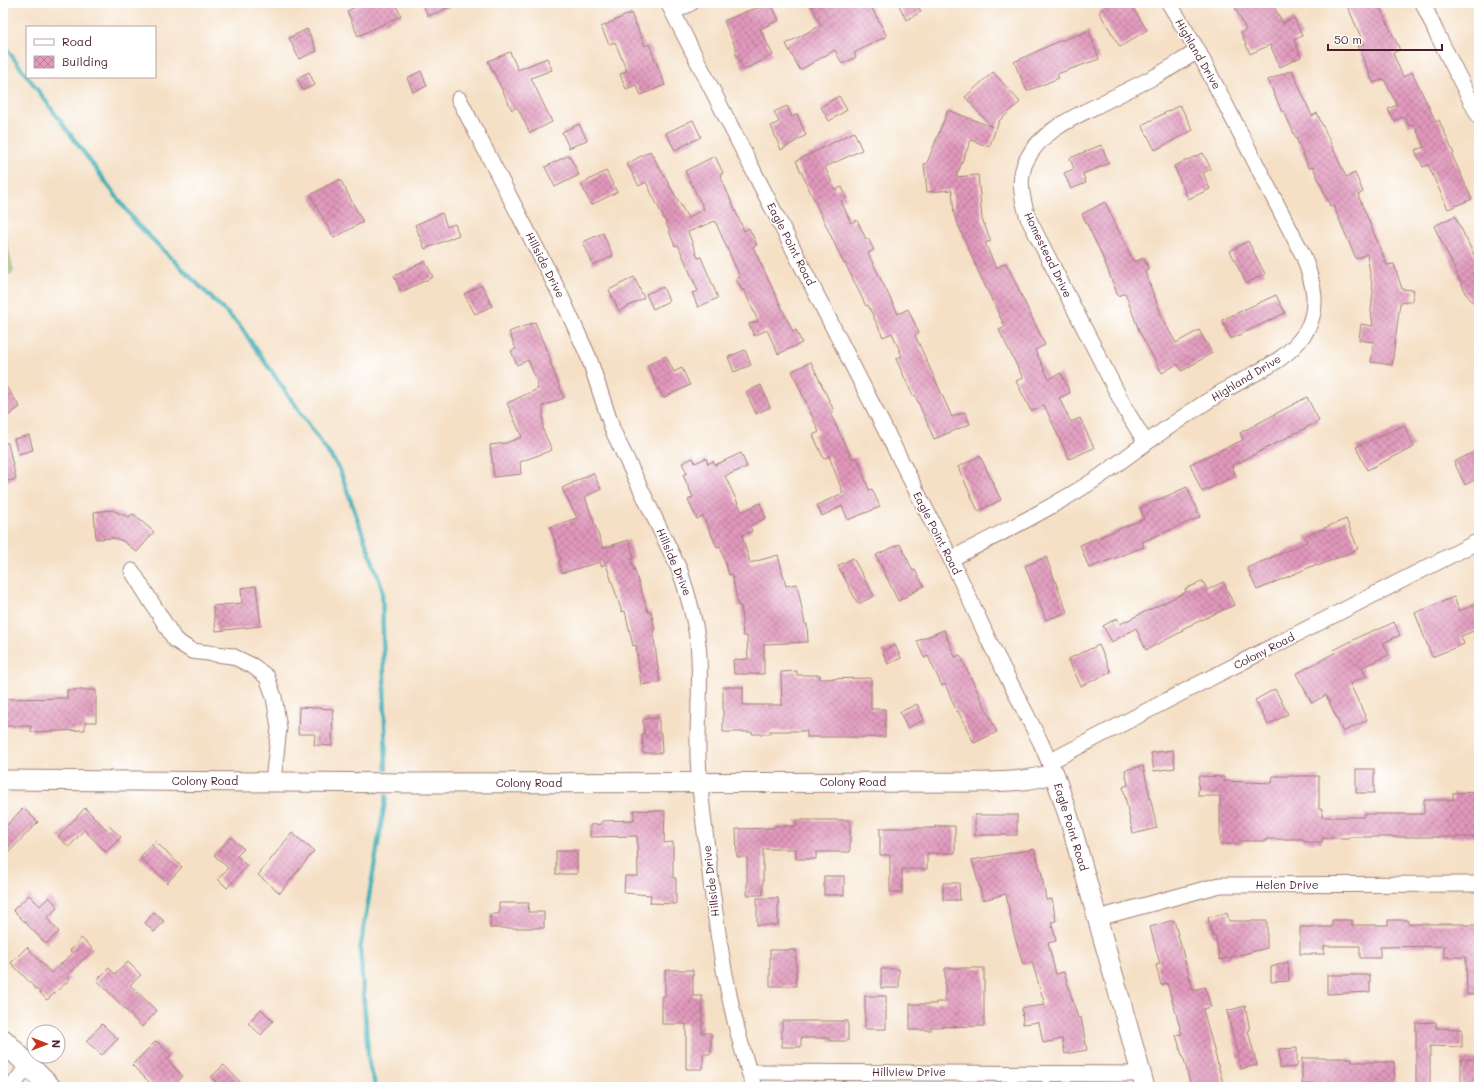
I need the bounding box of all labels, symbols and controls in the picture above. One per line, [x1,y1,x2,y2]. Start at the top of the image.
street label: Highland Drive [1172,16,1225,92]
legend [26,26,156,78]
scale bar [1328,26,1442,52]
text: 50 m [1334,31,1362,47]
text: Road [62,33,92,49]
text: Building [62,53,108,69]
street label: Eagle Point Road [764,200,819,288]
street label: Homestead Drive [1021,210,1076,300]
street label: Hillside Drive [522,229,569,300]
street label: Highland Drive [1208,351,1284,404]
street label: Eagle Point Road [910,489,965,577]
street label: Hillside Drive [654,526,695,598]
street label: Colony Road [1231,629,1297,672]
street label: Colony Road [172,773,238,788]
street label: Colony Road [820,774,886,789]
street label: Colony Road [496,775,562,790]
street label: Eagle Point Road [1051,781,1092,873]
street label: Hillside Drive [699,844,722,918]
street label: Helen Drive [1256,877,1319,892]
north arrow [26,1024,66,1064]
text: N [49,1040,64,1048]
street label: Hillview Drive [872,1064,946,1079]

